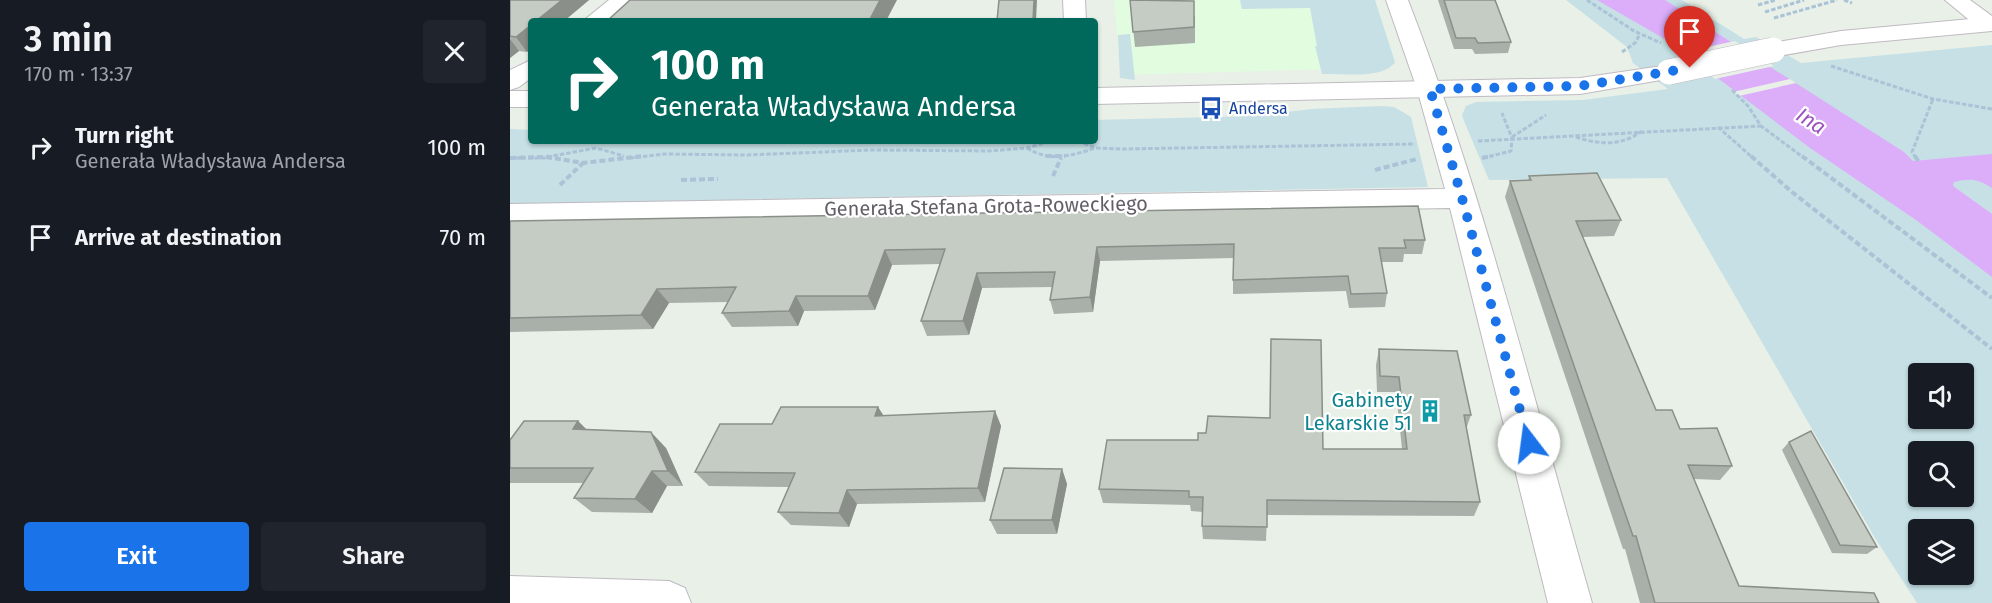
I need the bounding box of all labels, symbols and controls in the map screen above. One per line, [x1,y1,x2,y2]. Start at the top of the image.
pin [1664,6,1715,68]
icon: arrive [1673,15,1706,48]
text: 3 min [24,17,113,61]
button: close [423,20,486,83]
text: 100 m [651,40,765,90]
icon: right [552,42,630,120]
text: 170 m · 13:37 [24,62,133,86]
text: Generała Władysława Andersa [651,91,1017,123]
bus stop icon: Andersa [1198,95,1224,121]
place label: Andersa [1229,99,1288,118]
water label: Ina [1791,102,1831,140]
text: Turn right [75,122,174,149]
icon: right [24,131,57,164]
text: 100 m [427,134,486,161]
text: Generała Władysława Andersa [75,149,346,173]
street label: Generała Stefana Grota-Roweckiego [824,191,1148,221]
icon: arrive [24,221,57,254]
text: Arrive at destination [75,224,282,251]
text: 70 m [440,224,486,251]
map controls [1908,363,1974,585]
button: sound [1908,363,1974,429]
place label: Gabinety Lekarskie 51 [1304,388,1412,435]
building icon: Gabinety Lekarskie 51 [1417,398,1443,424]
position arrow [1497,411,1561,475]
button: search [1908,441,1974,507]
button: layers [1908,519,1974,585]
button: Exit [24,522,249,591]
button: Share [261,522,486,591]

